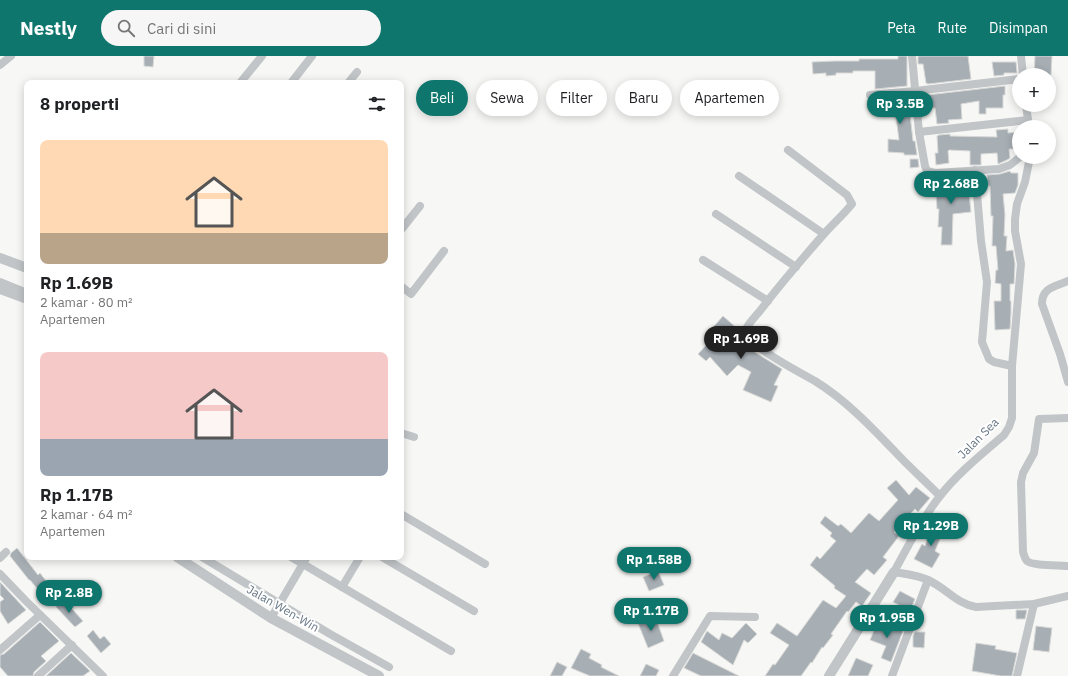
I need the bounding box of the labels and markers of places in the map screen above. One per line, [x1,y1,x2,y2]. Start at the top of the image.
pin: Rp 3.5B [863,91,937,125]
pin: Rp 2.68B [910,171,992,205]
pin: Rp 1.69B [700,326,782,360]
pin: Rp 1.29B [890,513,972,547]
pin: Rp 1.58B [613,547,695,581]
pin: Rp 2.8B [32,580,106,614]
pin: Rp 1.17B [610,598,692,632]
pin: Rp 1.95B [846,605,928,639]

